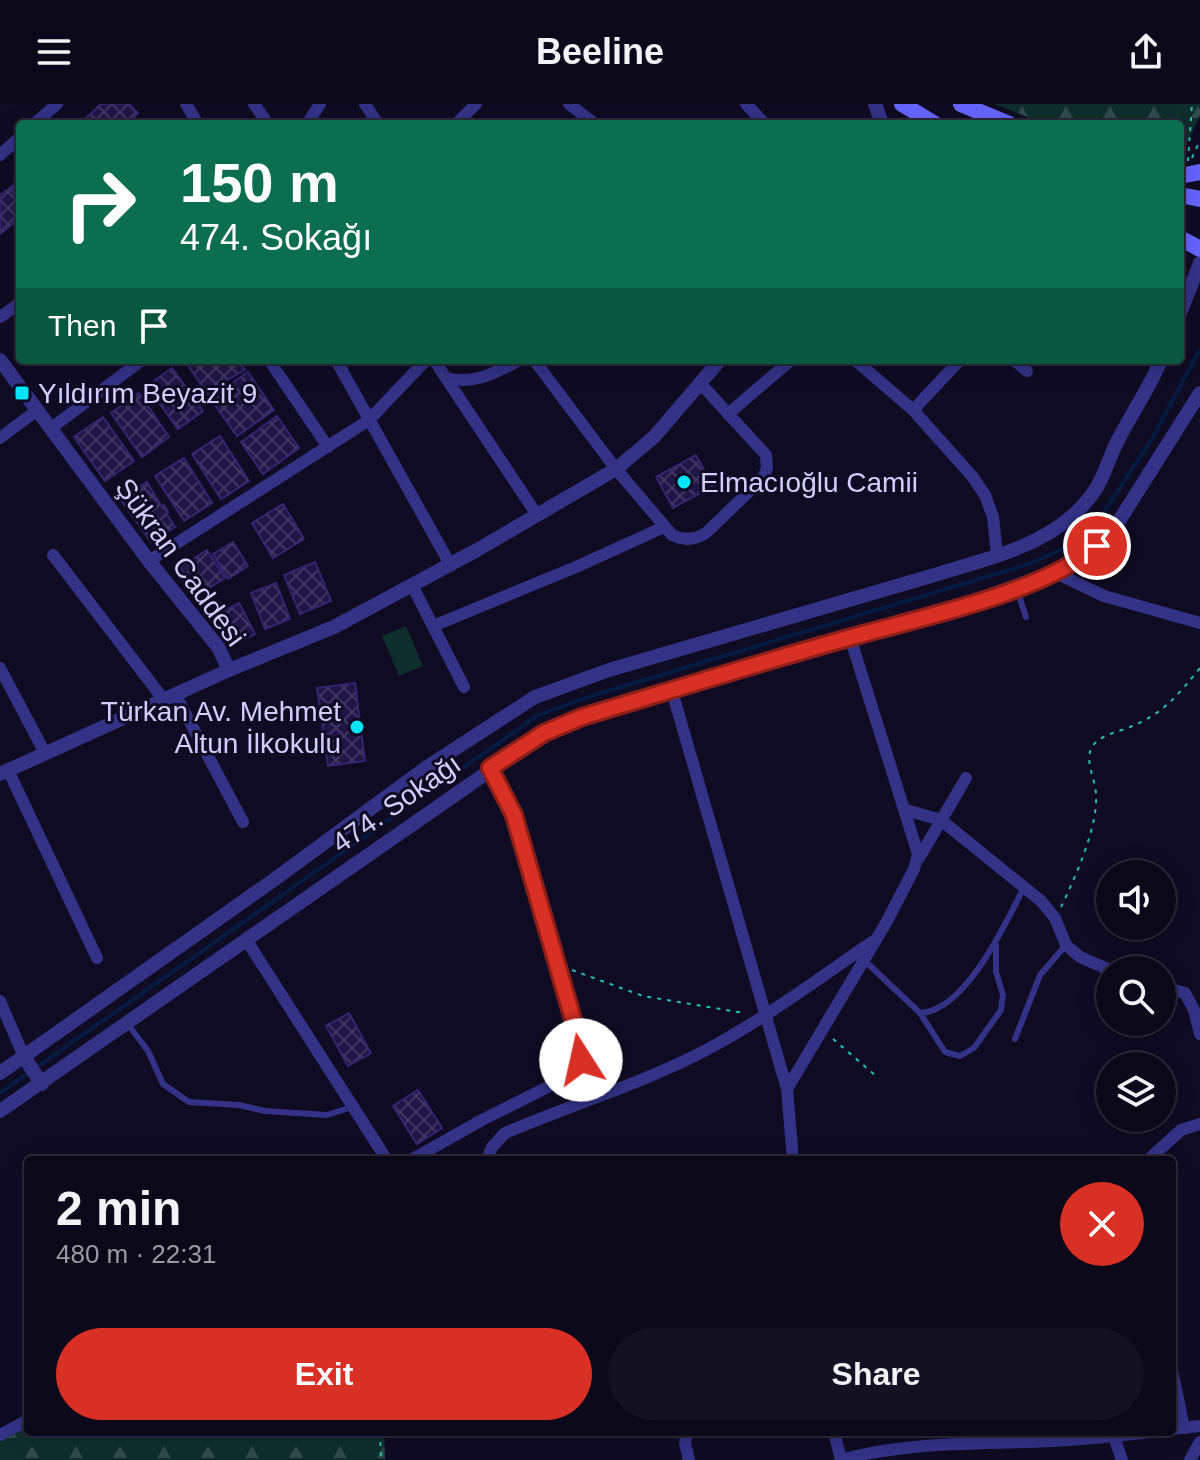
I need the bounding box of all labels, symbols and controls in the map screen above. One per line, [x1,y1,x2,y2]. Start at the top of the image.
icon: menu [32,30,76,74]
icon: share [1124,30,1168,74]
text: Beeline [536,31,664,72]
text: 150 m [180,151,339,214]
icon: right [48,152,152,256]
text: 474. Sokağı [180,217,372,258]
icon: arrive [132,304,176,348]
text: Then [48,309,116,342]
place label: Yıldırım Beyazit 9 [38,378,257,409]
marker: Yıldırım Beyazit 9 [13,384,31,402]
place label: Elmacıoğlu Camii [700,467,918,498]
street label: Şükran Caddesi [110,473,252,652]
marker: Elmacıoğlu Camii [675,473,693,491]
pin [1063,512,1131,580]
icon: arrive [1075,524,1119,568]
place label: Türkan Av. Mehmet Altun İlkokulu [101,696,341,759]
marker: Türkan Av. Mehmet Altun İlkokulu [348,718,366,736]
street label: 474. Sokağı [326,748,466,859]
map controls [1096,860,1176,1132]
button: sound [1096,860,1176,940]
button: search [1096,956,1176,1036]
position arrow [539,1018,623,1102]
button: layers [1096,1052,1176,1132]
text: 2 min [56,1182,181,1235]
button: close [1060,1182,1144,1266]
text: 480 m · 22:31 [56,1239,216,1269]
button: Exit [56,1328,592,1420]
button: Share [608,1328,1144,1420]

